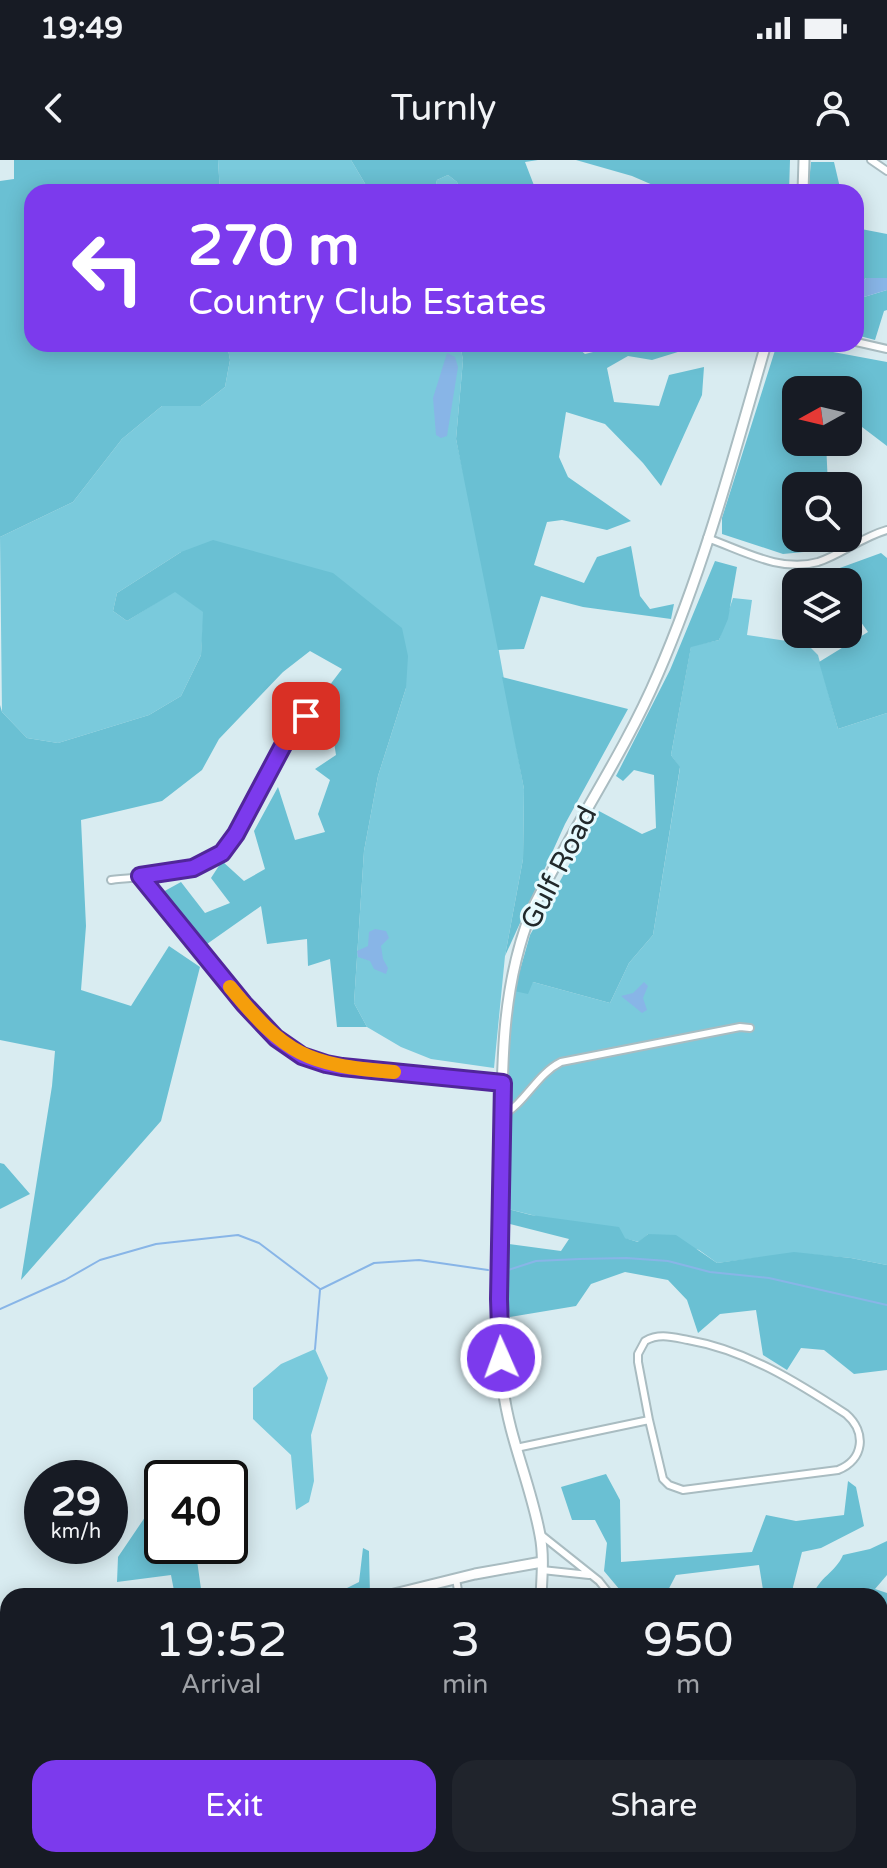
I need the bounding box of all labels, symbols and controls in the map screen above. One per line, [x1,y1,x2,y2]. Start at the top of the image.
text: 19:49 [40,10,123,47]
icon: back [32,86,76,130]
icon: person [811,86,855,130]
text: Turnly [391,87,496,130]
text: 270 m [188,213,359,280]
icon: left [56,216,160,320]
text: Country Club Estates [188,281,547,324]
north arrow [782,376,862,456]
map controls [782,376,862,648]
button: search [782,472,862,552]
button: layers [782,568,862,648]
pin [272,682,340,750]
icon: arrive [284,694,328,738]
street label: Gulf Road [513,800,604,935]
position arrow [459,1316,543,1400]
speed limit sign: 40 [144,1460,248,1564]
text: 29 [51,1478,101,1526]
text: km/h [51,1520,101,1544]
text: 19:52 [155,1612,288,1670]
text: 3 [450,1612,480,1670]
text: 950 [643,1612,733,1670]
text: Arrival [181,1669,261,1700]
text: min [442,1669,488,1700]
text: m [676,1669,700,1700]
button: Exit [32,1760,436,1852]
button: Share [452,1760,856,1852]

